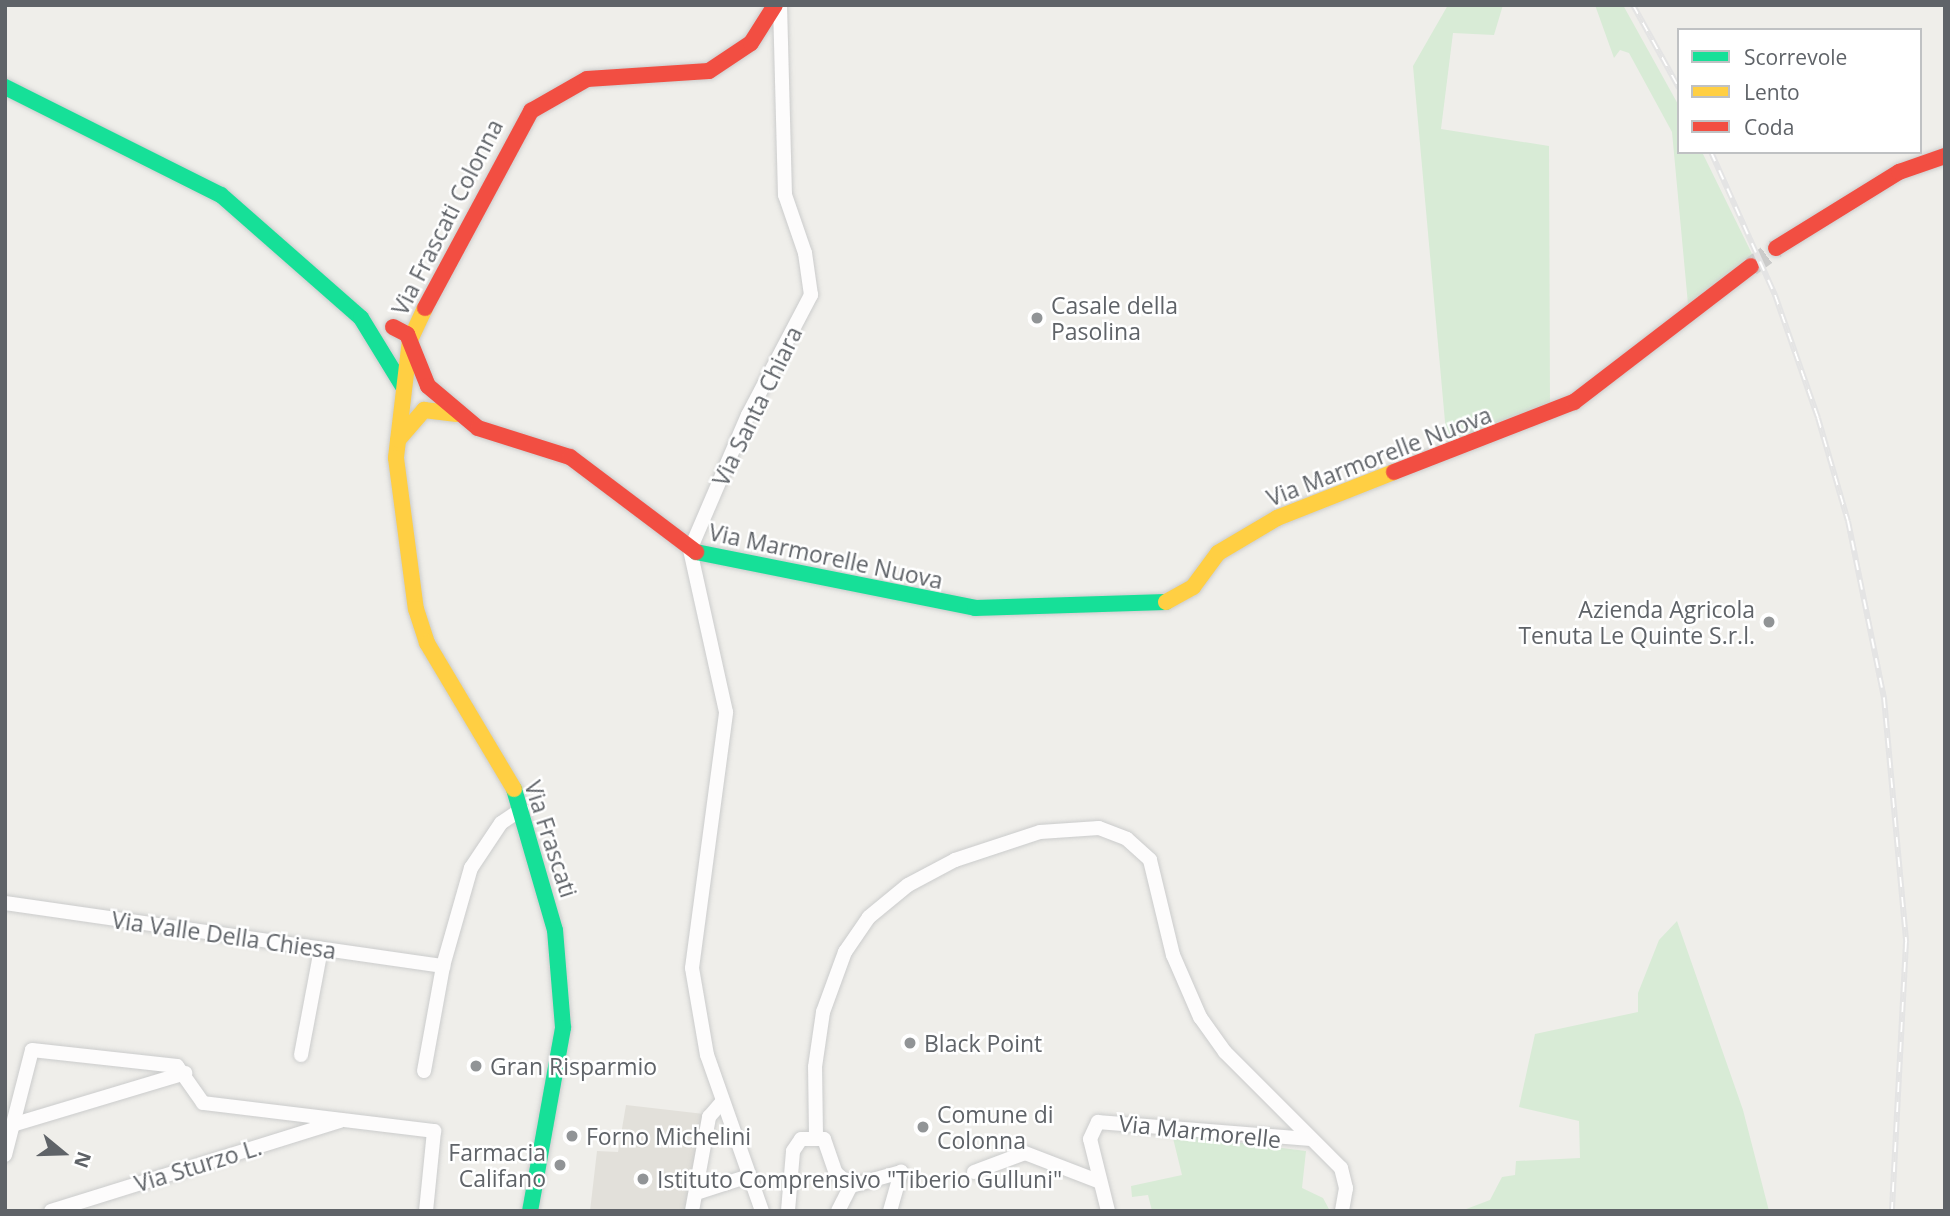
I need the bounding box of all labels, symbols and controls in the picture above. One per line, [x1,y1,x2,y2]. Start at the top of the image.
legend [1677,28,1922,154]
text: Scorrevole [1744,43,1847,71]
text: Lento [1744,78,1800,106]
text: Coda [1744,113,1794,141]
street label: Via Frascati Colonna [386,114,508,320]
place label: Casale della Pasolina [1051,291,1178,345]
marker: Casale della Pasolina [1029,310,1045,326]
street label: Via Santa Chiara [706,322,808,490]
street label: Via Marmorelle Nuova [1263,400,1495,512]
street label: Via Marmorelle Nuova [706,518,946,594]
place label: Azienda Agricola Tenuta Le Quinte S.r.l. [1518,595,1755,649]
marker: Azienda Agricola Tenuta Le Quinte S.r.l. [1761,614,1777,630]
street label: Via Frascati [519,777,583,901]
street label: Via Valle Della Chiesa [110,906,338,964]
place label: Black Point [924,1029,1042,1057]
marker: Black Point [902,1035,918,1051]
place label: Gran Risparmio [490,1052,657,1080]
marker: Gran Risparmio [468,1058,484,1074]
place label: Comune di Colonna [937,1100,1054,1154]
street label: Via Marmorelle [1117,1109,1283,1153]
north arrow [28,1118,98,1188]
marker: Comune di Colonna [915,1119,931,1135]
place label: Forno Michelini [586,1122,751,1150]
marker: Forno Michelini [564,1128,580,1144]
street label: Via Sturzo L. [131,1133,265,1197]
place label: Farmacia Califano [448,1138,546,1192]
text: N [68,1148,98,1171]
marker: Farmacia Califano [552,1157,568,1173]
place label: Istituto Comprensivo "Tiberio Gulluni" [657,1165,1062,1193]
marker: Istituto Comprensivo "Tiberio Gulluni" [635,1171,651,1187]

